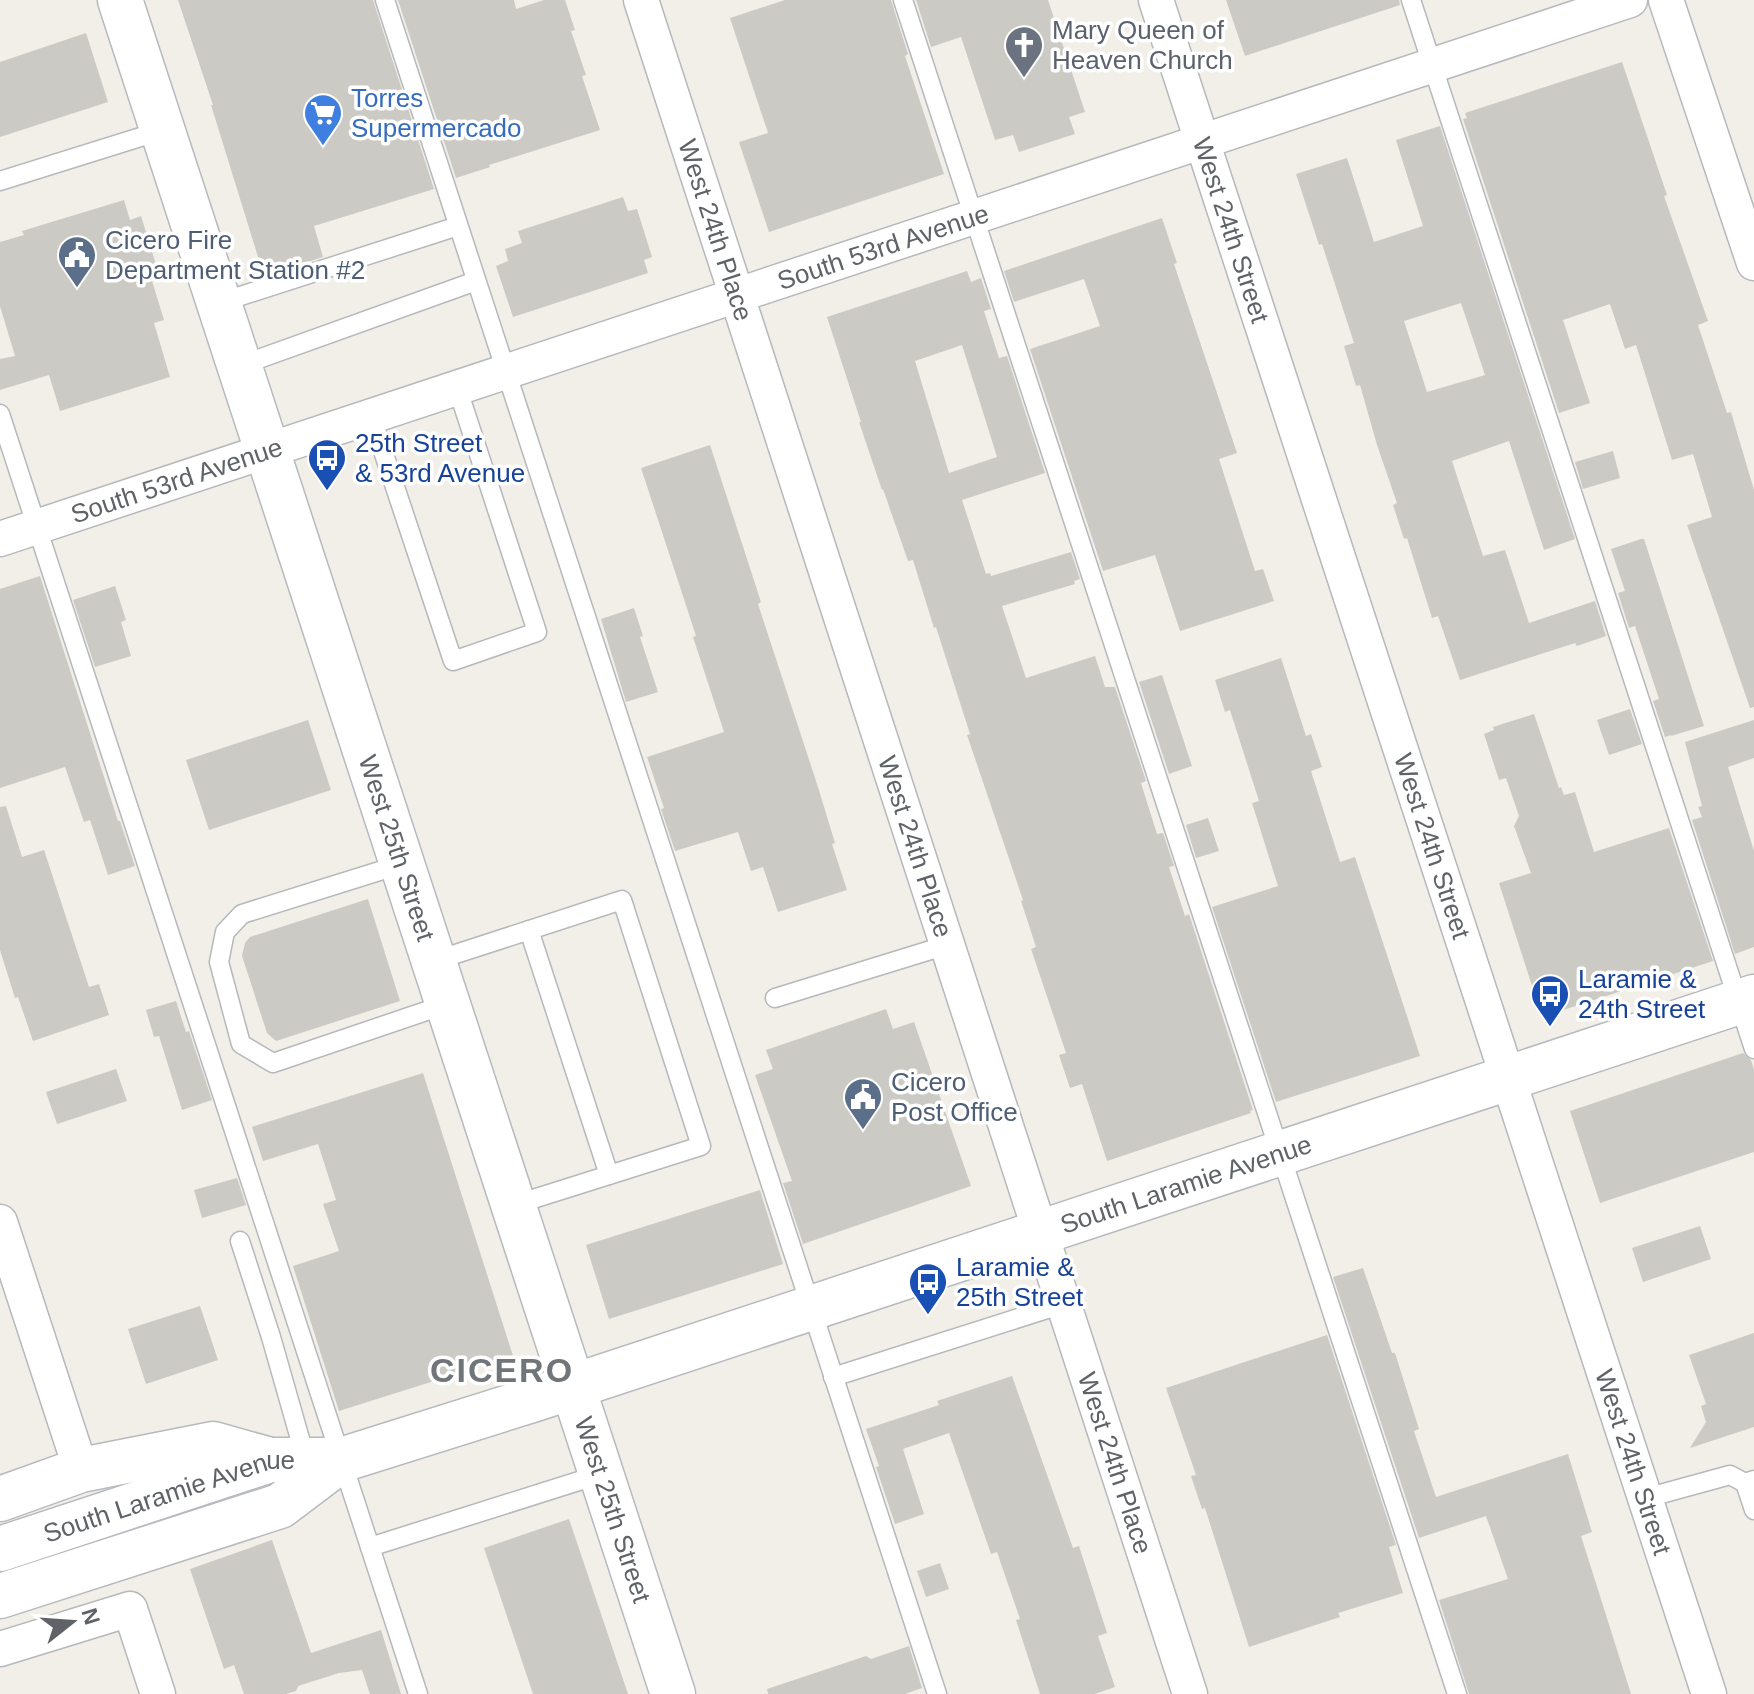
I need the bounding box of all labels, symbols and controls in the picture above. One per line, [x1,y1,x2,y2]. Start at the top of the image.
place label: Mary Queen of Heaven Church [1052,15,1233,75]
church icon: Mary Queen of Heaven Church [1003,24,1045,79]
place label: Torres Supermercado [351,83,522,143]
supermarket icon: Torres Supermercado [302,92,344,147]
street label: West 24th Street [1187,134,1276,327]
street label: West 24th Place [672,136,759,325]
street label: South 53rd Avenue [773,198,993,296]
place label: Cicero Fire Department Station #2 [105,225,365,285]
public building icon: Cicero Fire Department Station #2 [56,234,98,289]
place label: 25th Street & 53rd Avenue [355,428,525,488]
street label: South 53rd Avenue [67,432,286,530]
bus stop icon: 25th Street & 53rd Avenue [306,437,348,492]
street label: West 24th Street [1388,750,1477,943]
street label: West 25th Street [353,751,441,945]
street label: West 24th Place [872,752,959,941]
place label: Laramie & 24th Street [1578,964,1706,1024]
bus stop icon: Laramie & 24th Street [1529,973,1571,1028]
place label: Cicero Post Office [891,1067,1018,1127]
public building icon: Cicero Post Office [842,1076,884,1131]
street label: South Laramie Avenue [1056,1129,1315,1240]
place label: Laramie & 25th Street [956,1252,1084,1312]
bus stop icon: Laramie & 25th Street [907,1261,949,1316]
district label: CICERO [430,1351,574,1389]
street label: West 24th Street [1589,1366,1678,1559]
street label: West 24th Place [1072,1369,1159,1558]
street label: West 25th Street [569,1413,657,1607]
street label: South Laramie Avenue [40,1445,295,1549]
north arrow [32,1582,112,1662]
text: N [76,1605,105,1628]

